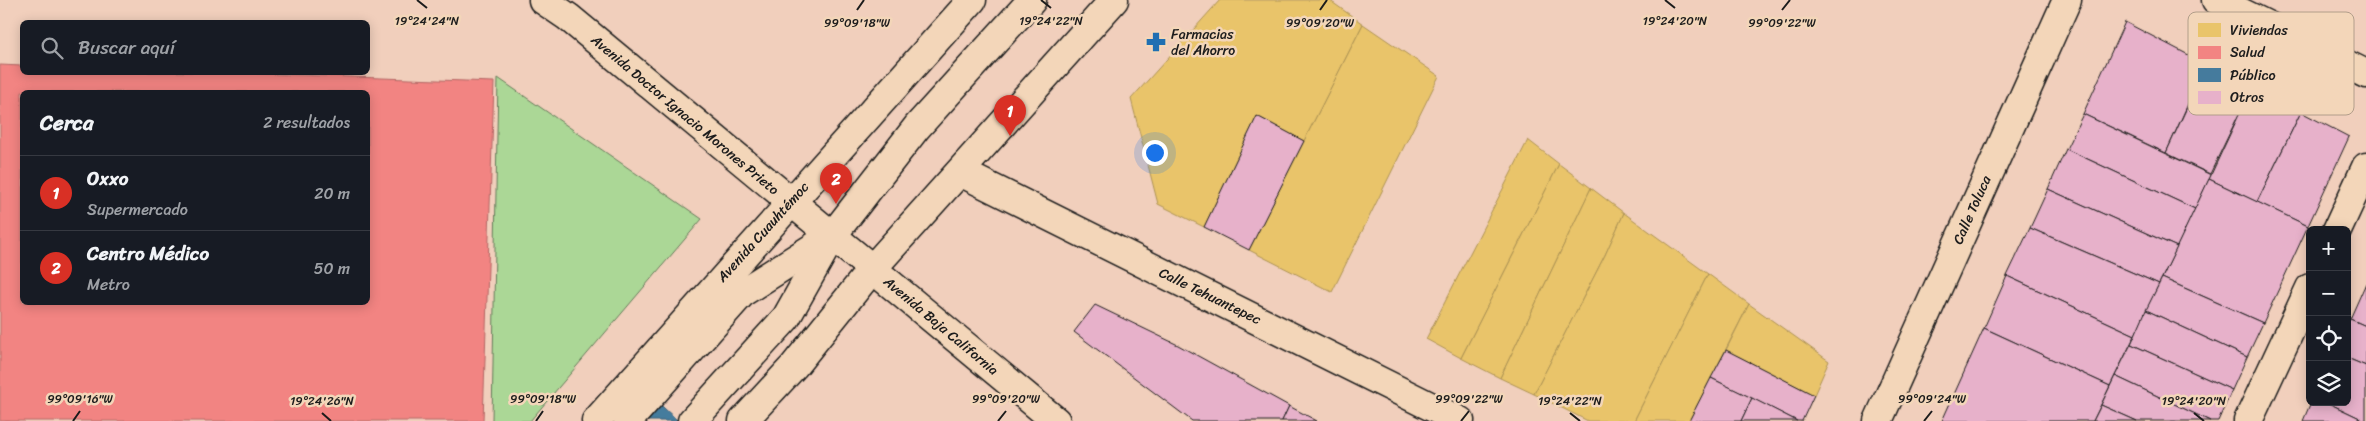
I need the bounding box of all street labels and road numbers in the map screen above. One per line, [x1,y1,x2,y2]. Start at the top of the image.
street label: Avenida Doctor Ignacio Morones Prieto [584,28,785,202]
street label: Calle Toluca [1946,171,1999,249]
street label: Avenida Cuauhtémoc [710,176,815,289]
street label: Calle Tehuantepec [1154,260,1266,332]
street label: Avenida Baja California [877,269,1004,382]

